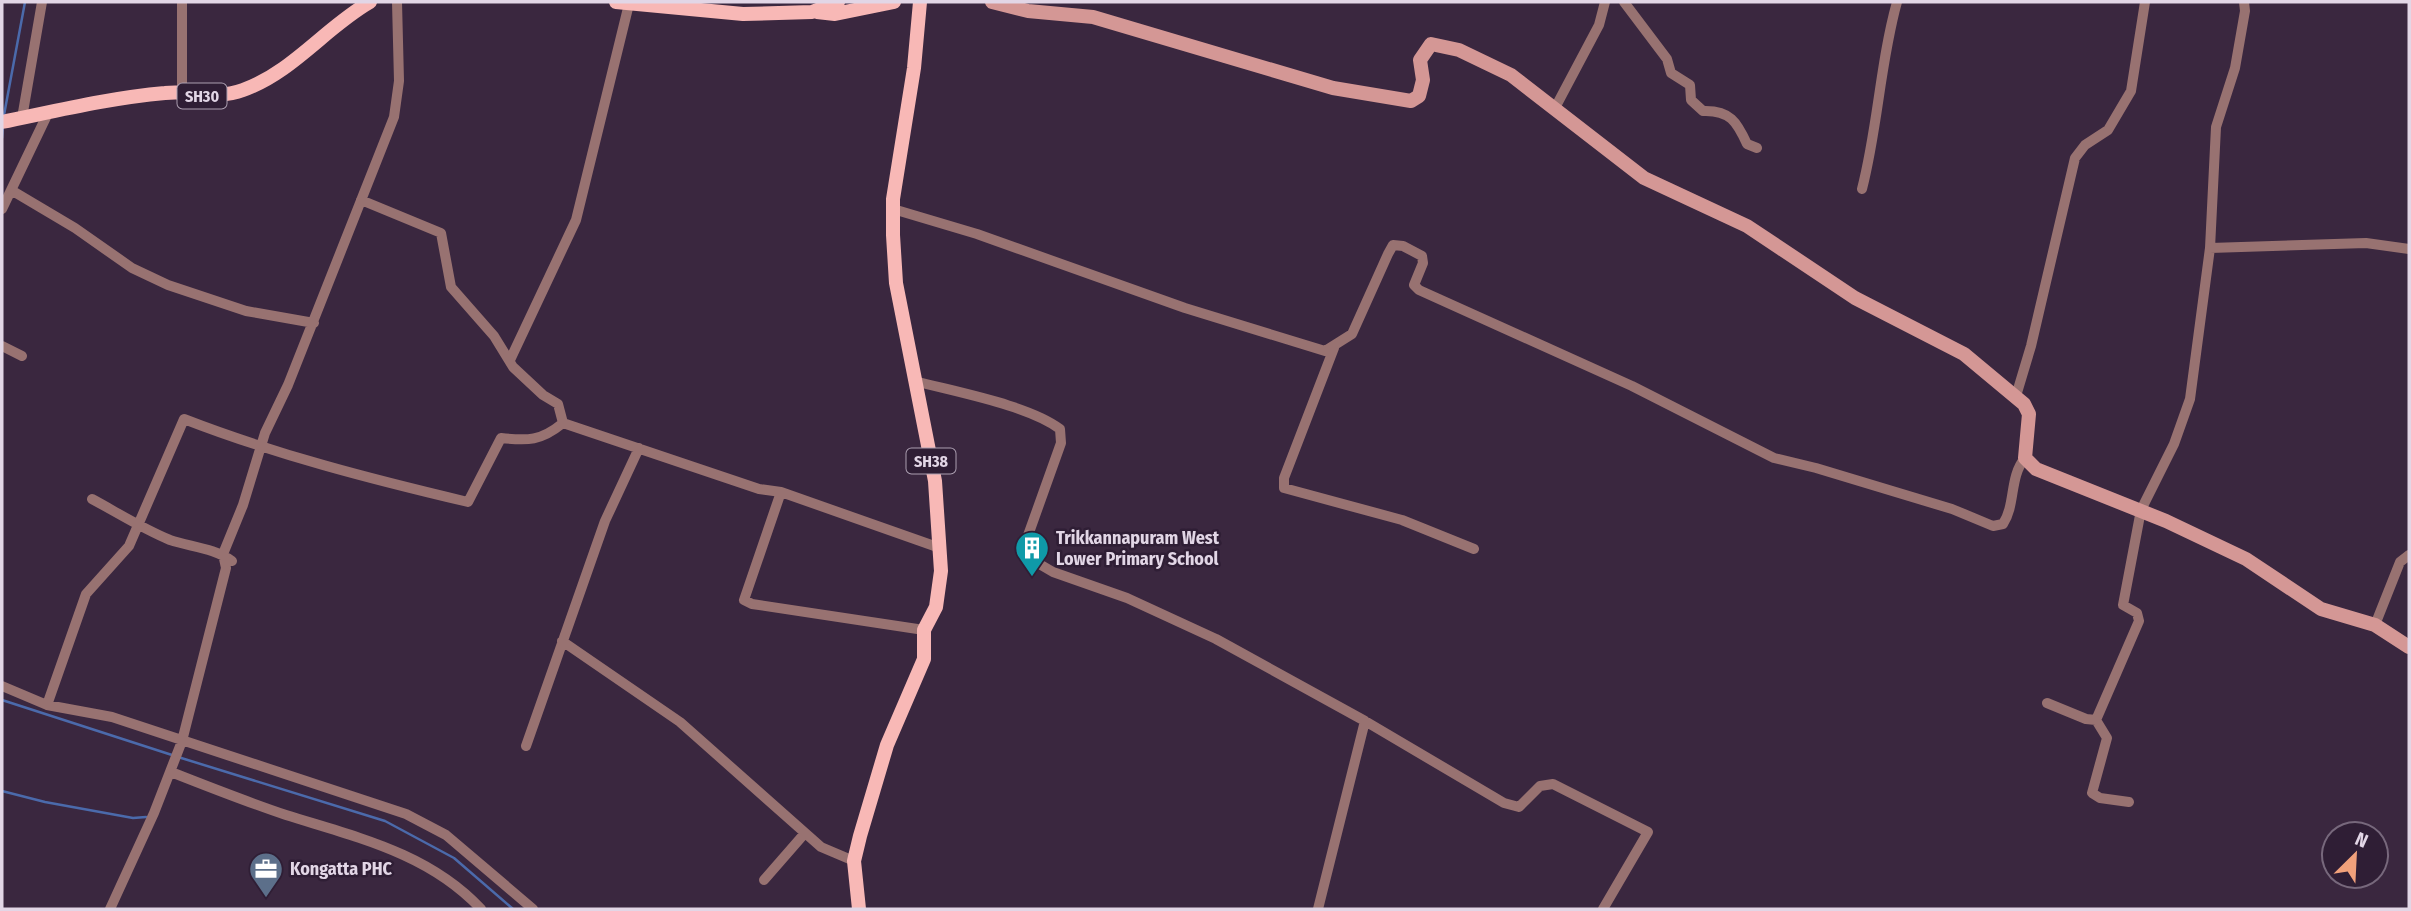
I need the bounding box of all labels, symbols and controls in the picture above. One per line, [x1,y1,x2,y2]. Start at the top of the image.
road number: SH30 [178,83,227,108]
road number: SH38 [906,448,956,474]
place label: Trikkannapuram West Lower Primary School [1056,527,1220,570]
building icon: Trikkannapuram West Lower Primary School [1013,529,1051,578]
north arrow [2320,820,2390,890]
text: N [2352,827,2372,853]
office icon: Kongatta PHC [247,850,285,899]
place label: Kongatta PHC [290,858,392,880]

